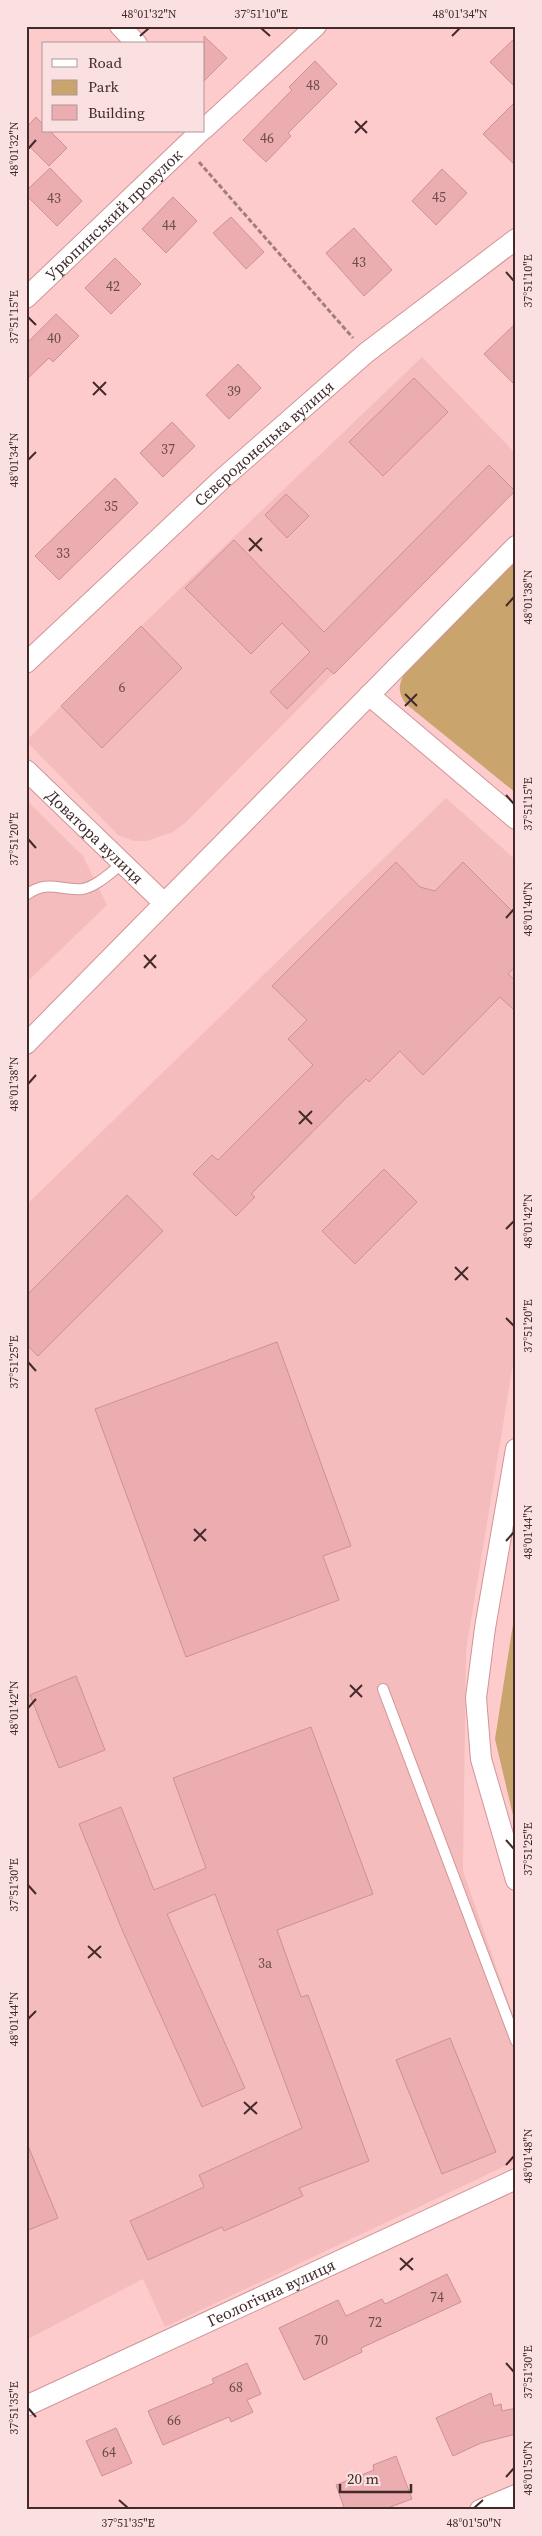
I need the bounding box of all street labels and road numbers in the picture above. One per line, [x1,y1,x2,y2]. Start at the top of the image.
street label: Урюпинський провулок [40,144,187,285]
street label: Сєвєродонецька вулиця [189,375,338,511]
street label: Доватора вулиця [41,784,149,889]
street label: Геологічна вулиця [203,2253,339,2332]

